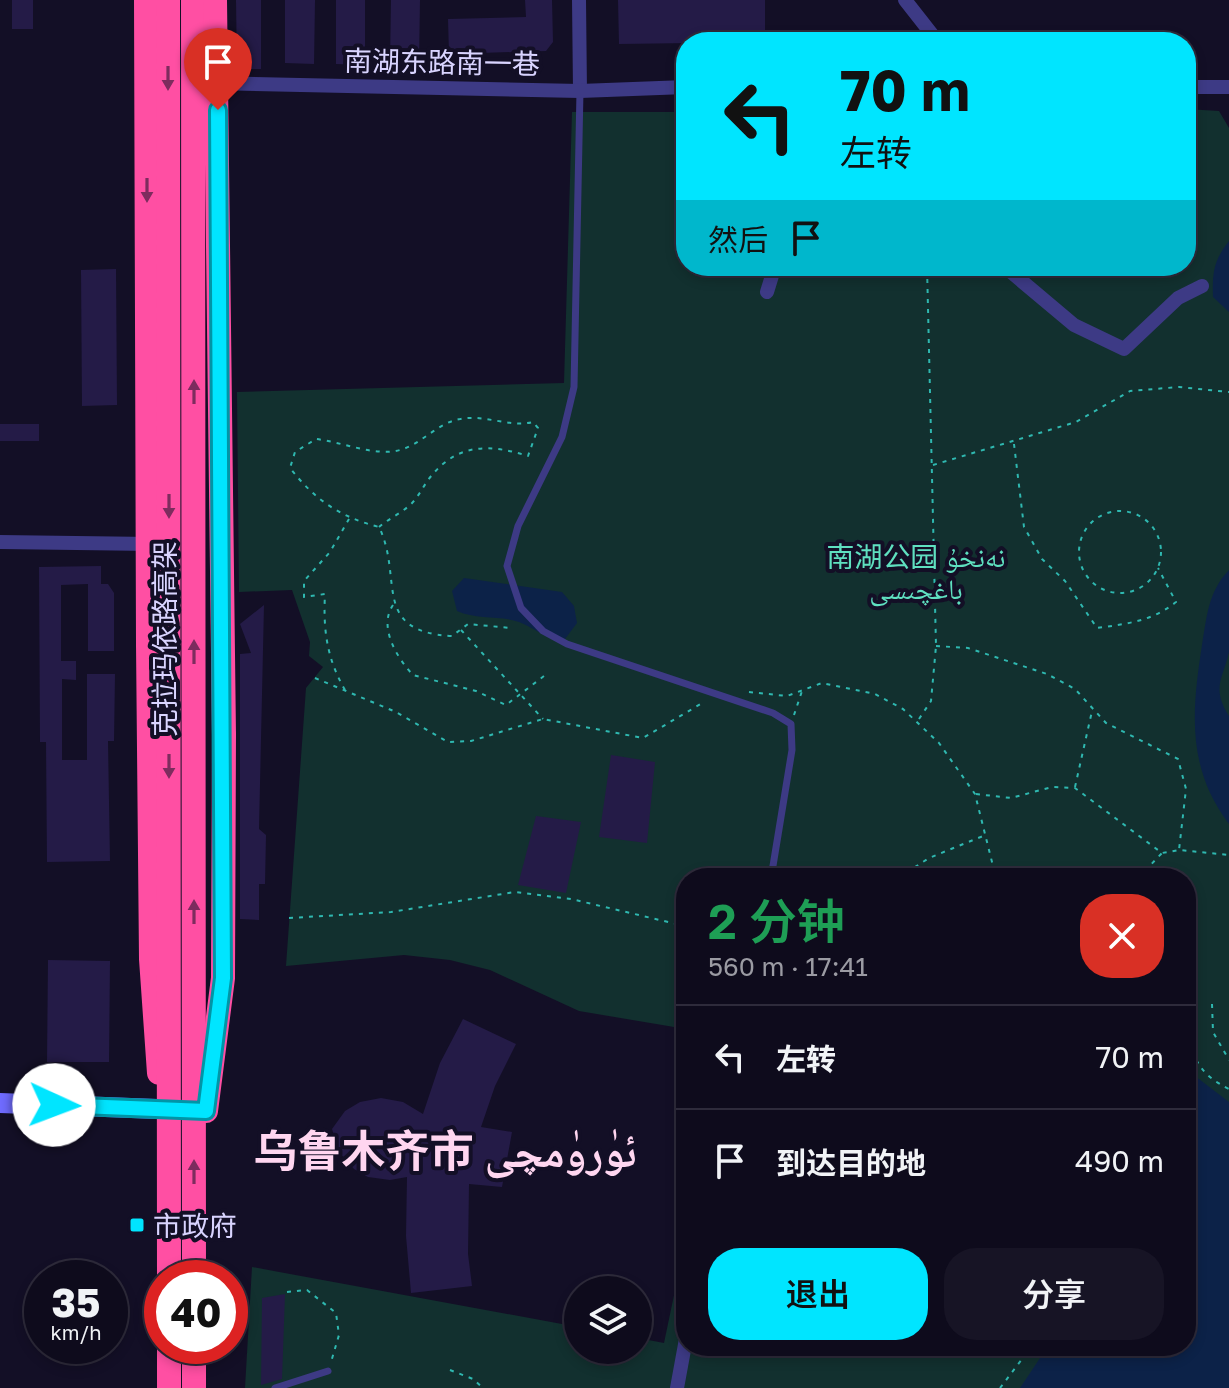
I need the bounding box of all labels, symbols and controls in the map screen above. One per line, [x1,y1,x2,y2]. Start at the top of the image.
pin [184,28,252,110]
icon: arrive [196,40,240,84]
street label: 南湖东路南一巷 [344,44,540,80]
text: 70 m [840,56,970,123]
icon: left [708,64,812,168]
one-way arrow [162,66,174,91]
text: 左转 [840,131,912,174]
one-way arrow [141,178,153,203]
icon: arrive [784,216,828,260]
text: 然后 [708,222,768,258]
one-way arrow [188,379,200,404]
one-way arrow [163,494,175,519]
park label: 南湖公园 نەنخۇ باغچىسى [827,540,1005,607]
street label: 克拉玛依路高架 [148,541,181,737]
one-way arrow [188,639,200,664]
one-way arrow [163,754,175,779]
text: 2 分钟 [708,892,845,950]
button: close [1080,894,1164,978]
one-way arrow [188,899,200,924]
text: 560 m · 17:41 [708,951,868,982]
icon: left [708,1035,752,1079]
text: 70 m [1095,1039,1164,1075]
text: 左转 [776,1041,836,1077]
position arrow [12,1063,96,1147]
district label: 乌鲁木齐市 ئۈرۈمچى [253,1124,637,1179]
icon: arrive [708,1139,752,1183]
text: 490 m [1075,1143,1164,1179]
text: 到达目的地 [776,1145,926,1181]
one-way arrow [188,1159,200,1184]
place label: 市政府 [153,1209,237,1242]
marker: 市政府 [128,1216,146,1234]
button: 退出 [708,1248,928,1340]
button: 分享 [944,1248,1164,1340]
speed limit sign: 40 [144,1260,248,1364]
map controls [564,1276,652,1364]
button: layers [564,1276,652,1364]
text: 35 [52,1278,100,1326]
text: km/h [51,1320,101,1344]

